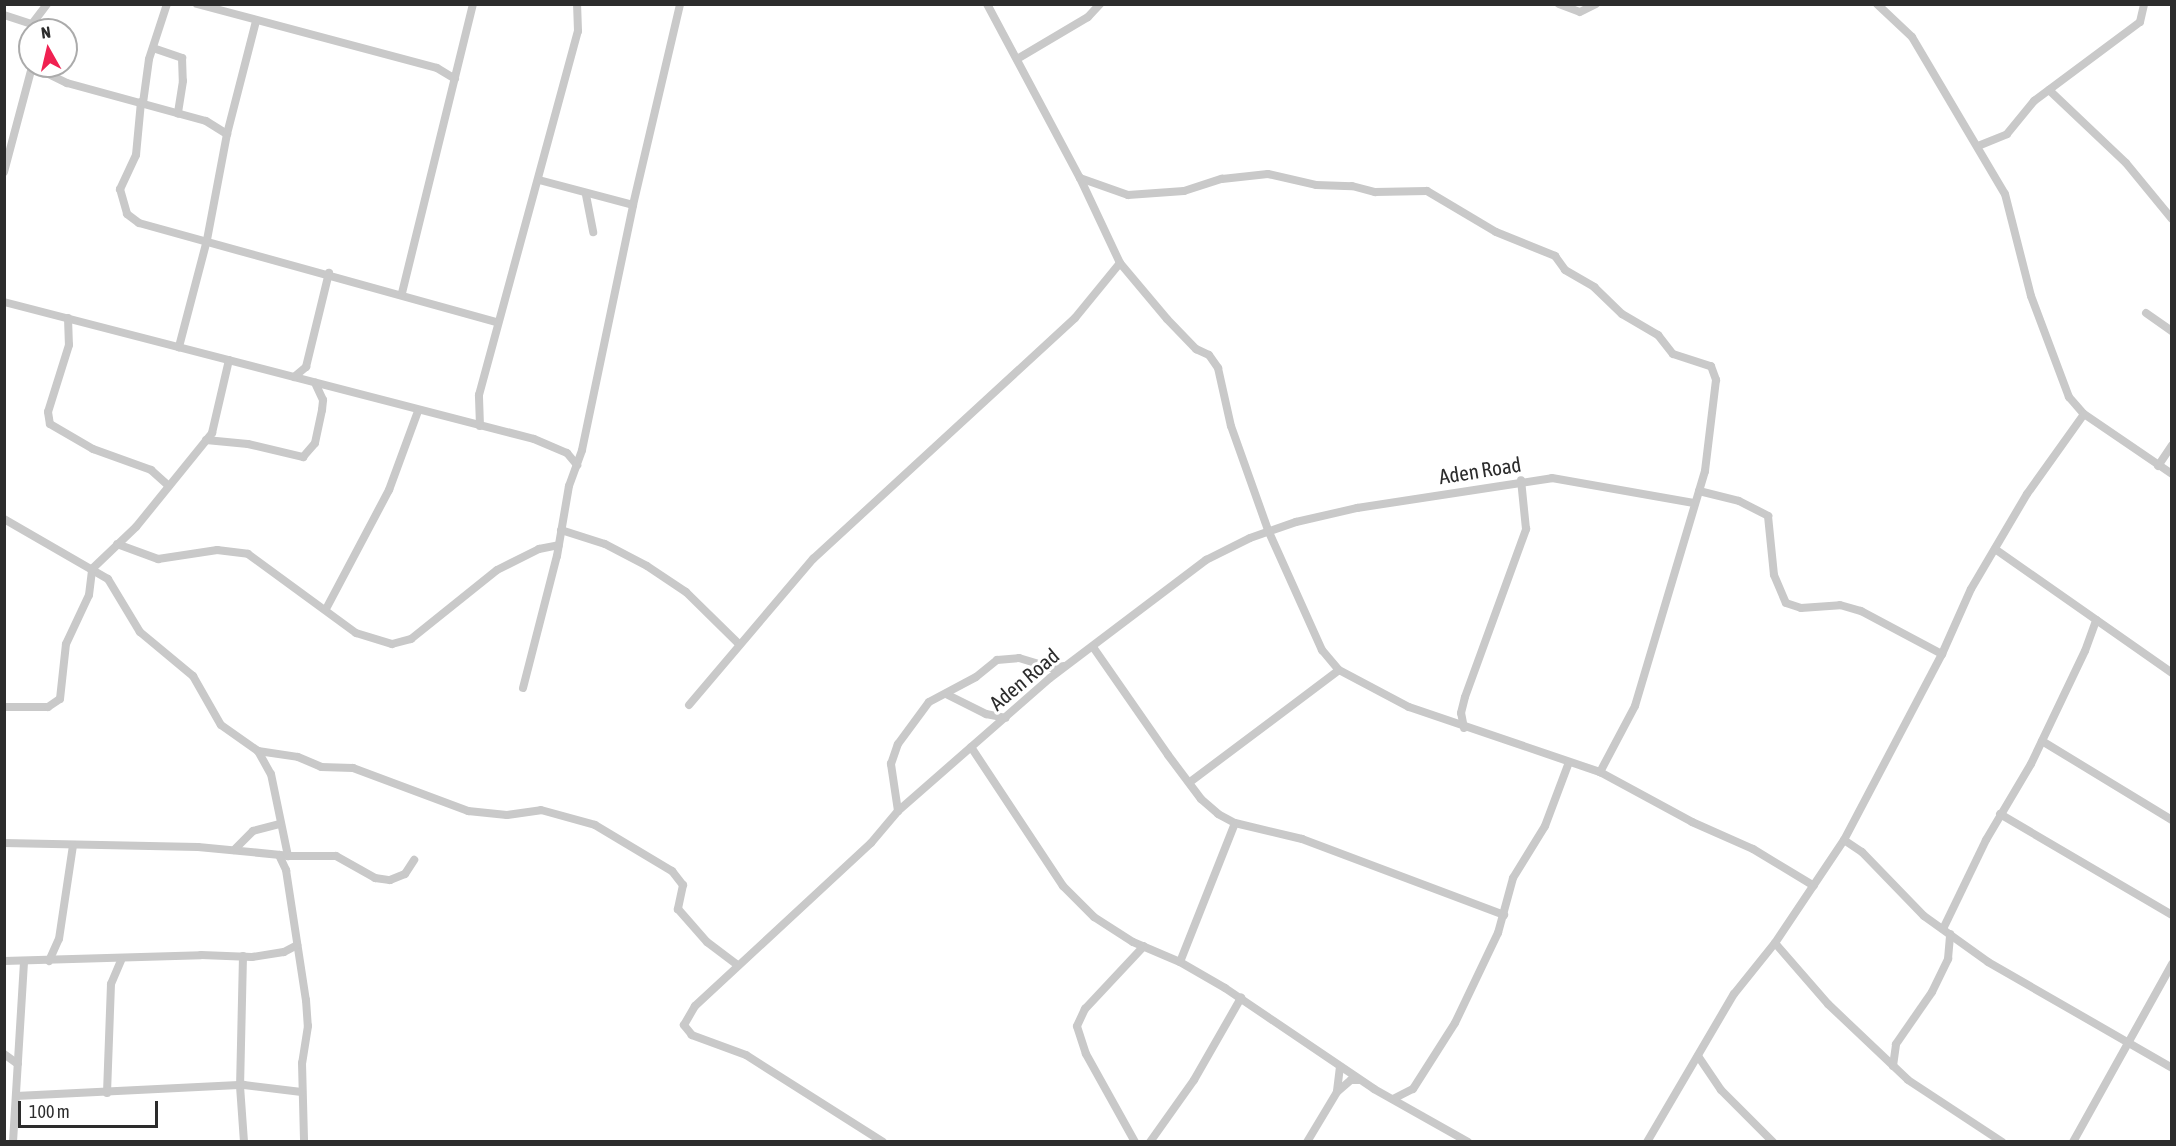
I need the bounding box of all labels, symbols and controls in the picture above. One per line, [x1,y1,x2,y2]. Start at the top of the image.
north arrow [18,18,78,78]
text: N [40,23,52,42]
street label: Aden Road [1437,451,1523,489]
street label: Aden Road [984,643,1064,715]
scale bar [21,1089,160,1127]
text: 100 m [29,1101,70,1122]

